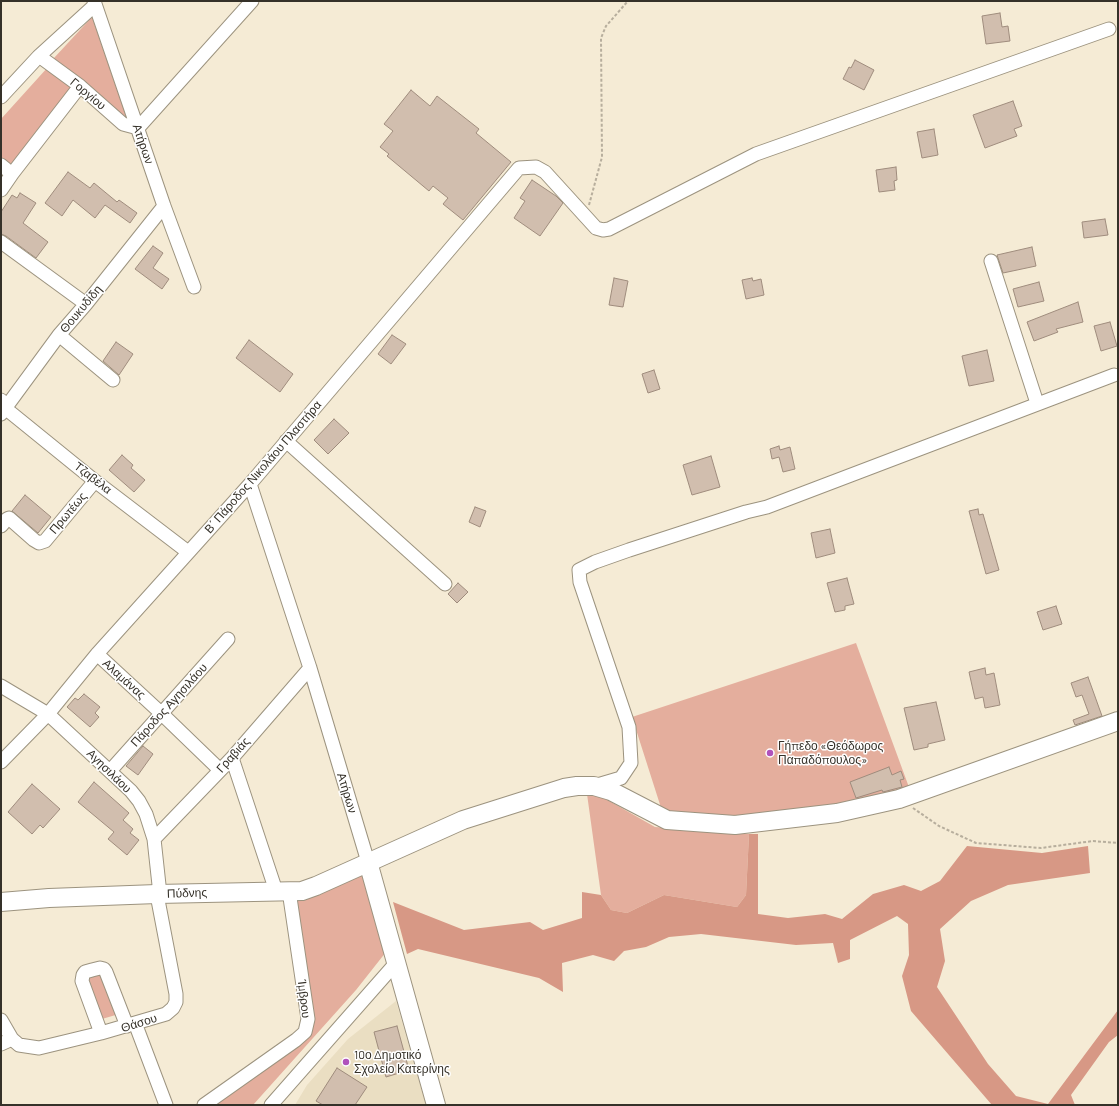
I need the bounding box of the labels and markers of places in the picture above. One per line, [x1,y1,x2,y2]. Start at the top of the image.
place label: Γήπεδο «Θεόδωρος Παπαδόπουλος» [778,739,883,767]
marker: Γήπεδο «Θεόδωρος Παπαδόπουλος» [765,748,775,758]
place label: 10ο Δημοτικό Σχολείο Κατερίνης [354,1048,450,1076]
marker: 10ο Δημοτικό Σχολείο Κατερίνης [341,1057,351,1067]

